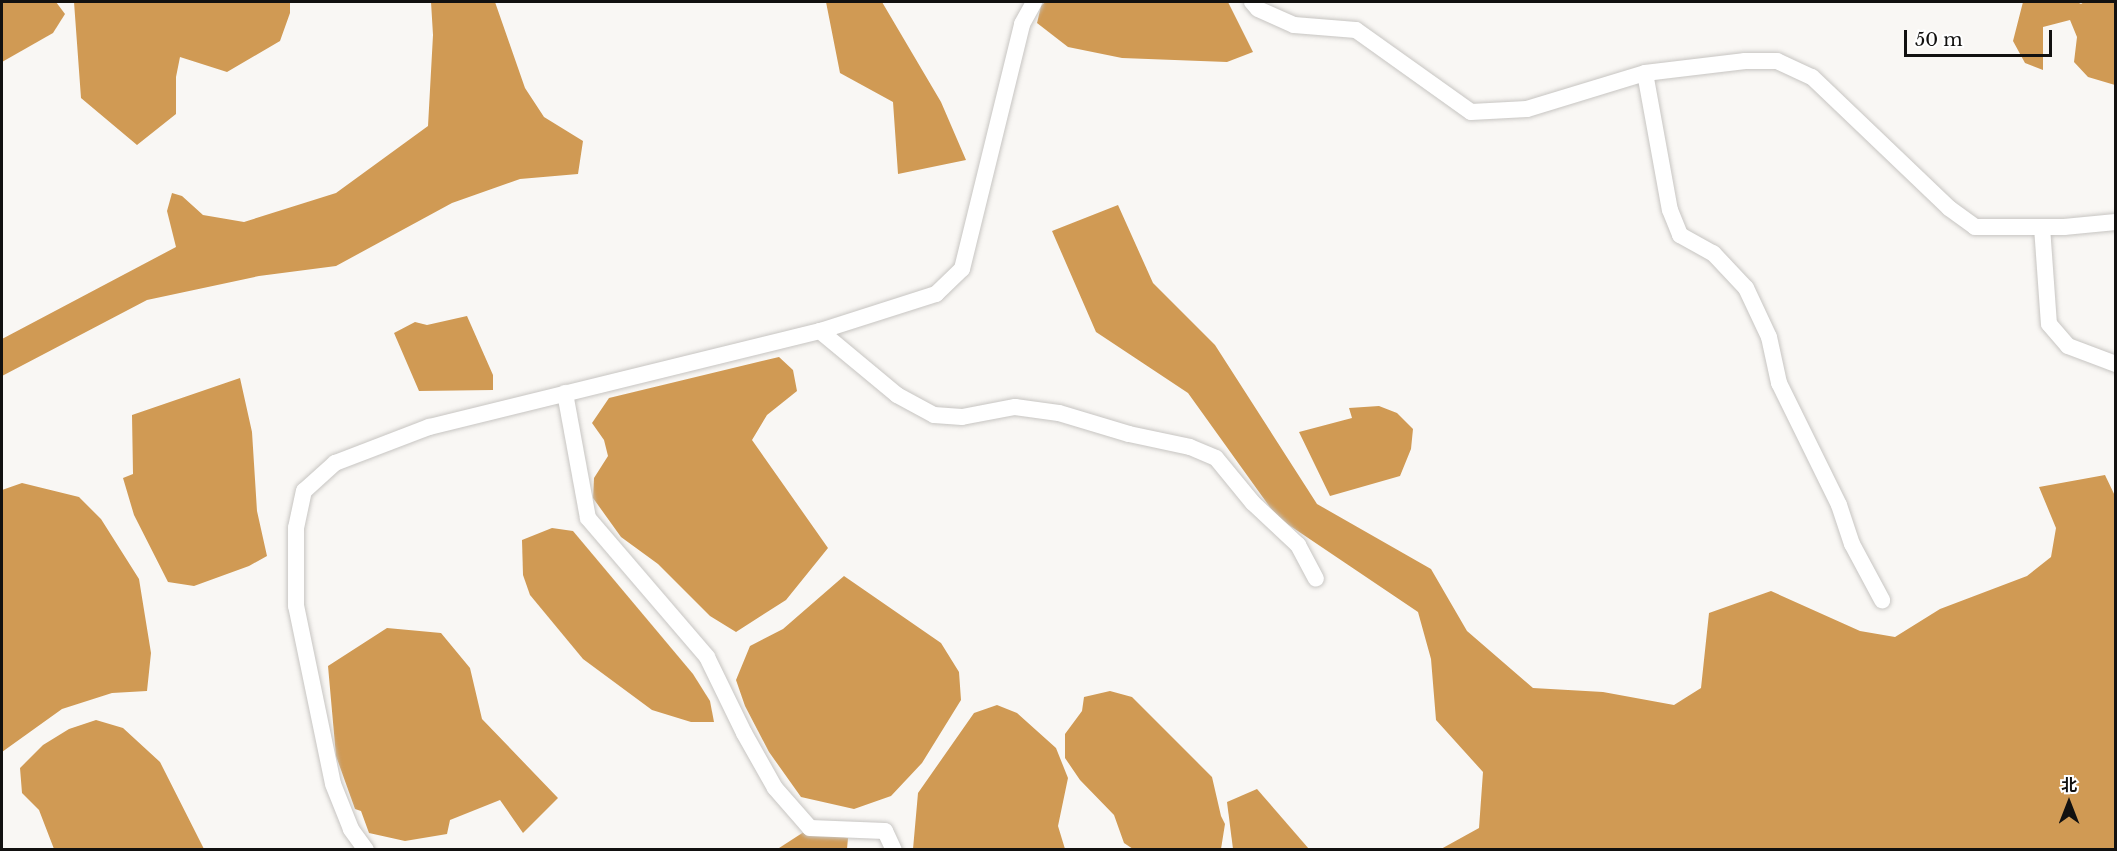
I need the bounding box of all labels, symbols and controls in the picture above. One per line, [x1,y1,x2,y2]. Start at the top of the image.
scale bar [1907,18,2056,56]
text: 50 m [1915,29,1963,51]
north arrow [2039,773,2099,833]
text: 北 [2061,775,2077,795]

